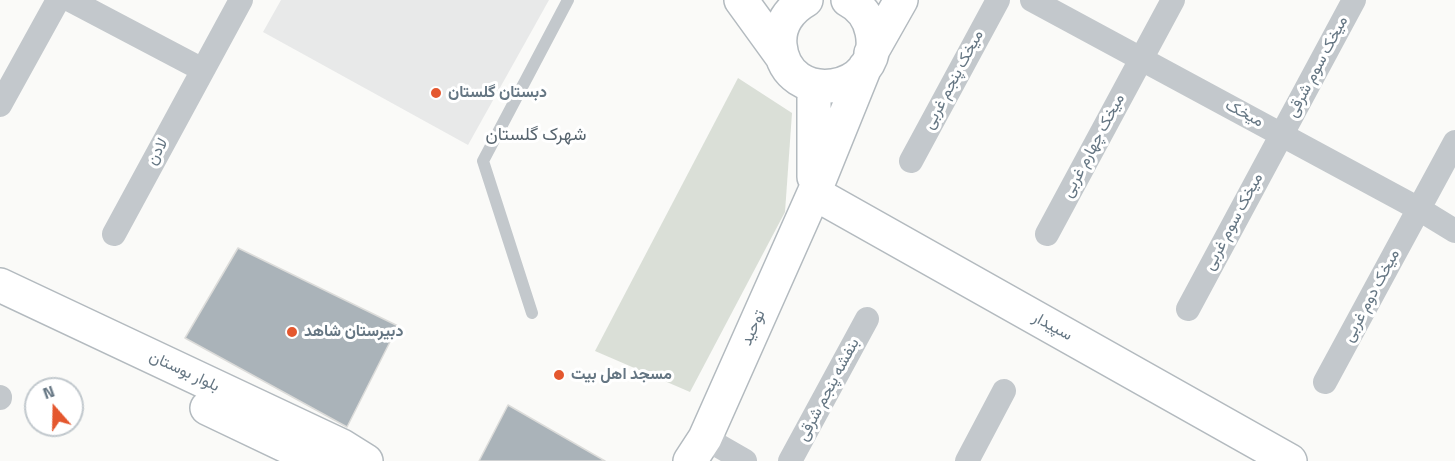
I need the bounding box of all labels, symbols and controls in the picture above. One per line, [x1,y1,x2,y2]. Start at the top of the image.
street label: میخک سوم شرقی [1283,13,1353,121]
street label: میخک پنجم غربی [920,27,988,133]
place label: دبستان گلستان [448,83,547,103]
marker: دبستان گلستان [429,86,443,100]
street label: میخک چهارم غربی [1059,91,1129,201]
street label: میخک [1222,96,1266,132]
district label: شهرک گلستان [486,125,586,147]
street label: لادن [143,135,173,169]
street label: میخک سوم غربی [1200,170,1268,274]
street label: میخک دوم غربی [1339,246,1405,346]
street label: توحید [738,307,770,349]
street label: سپیدار [1029,308,1075,346]
place label: دبیرستان شاهد [304,322,403,342]
marker: دبیرستان شاهد [285,325,299,339]
street label: بنفشه پنجم شرقی [794,335,864,445]
street label: بلوار بوستان [146,347,222,397]
place label: مسجد اهل بیت [571,365,672,385]
marker: مسجد اهل بیت [552,368,566,382]
north arrow [24,377,84,437]
text: N [39,379,58,405]

